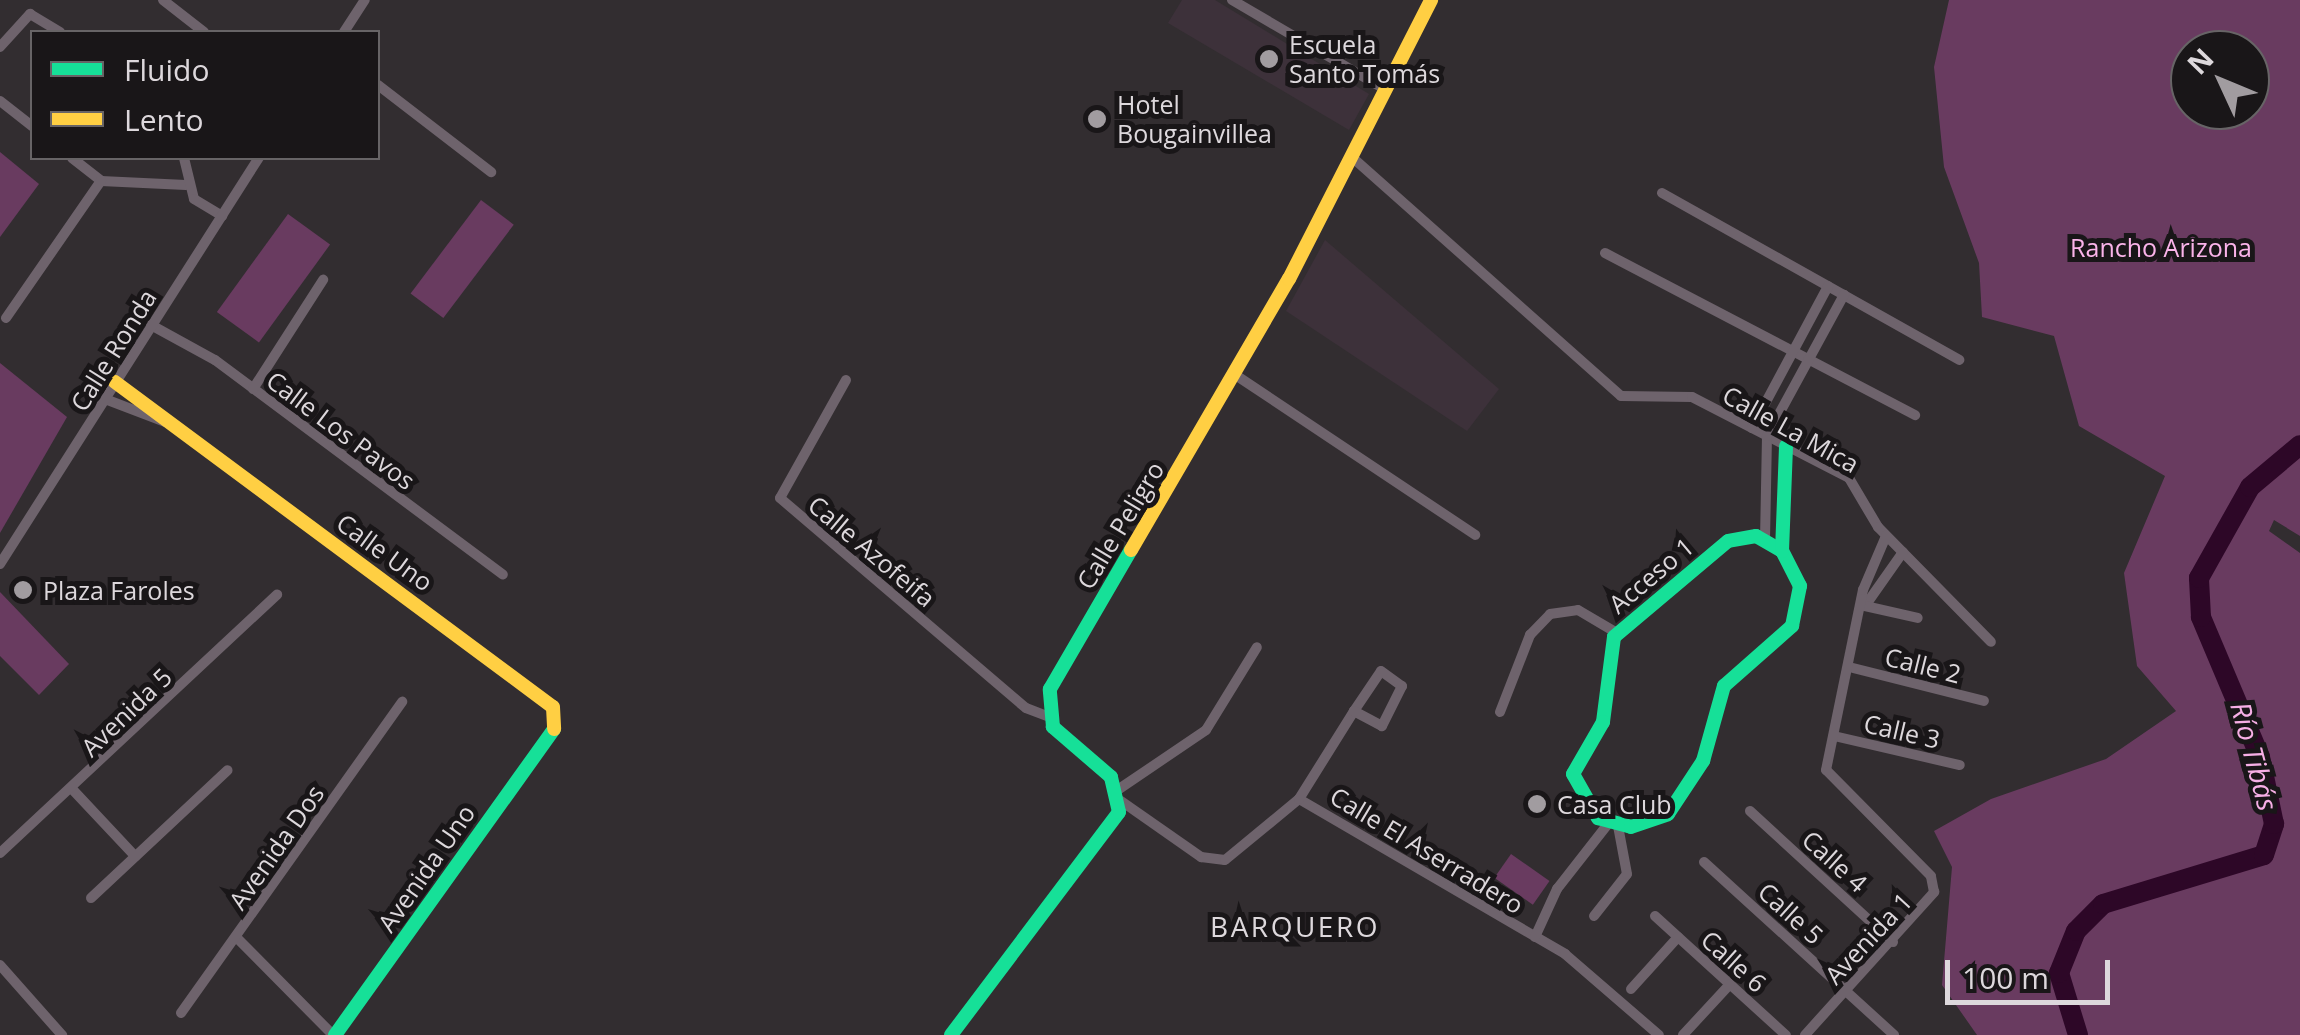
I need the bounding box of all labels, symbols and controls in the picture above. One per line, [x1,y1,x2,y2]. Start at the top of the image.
legend [30,30,380,160]
place label: Escuela Santo Tomás [1289,30,1440,89]
north arrow [2170,30,2270,130]
text: N [2178,39,2221,82]
marker: Escuela Santo Tomás [1258,48,1280,70]
text: Fluido [124,49,209,90]
place label: Hotel Bougainvillea [1117,90,1272,149]
text: Lento [124,99,204,140]
marker: Hotel Bougainvillea [1086,108,1108,130]
park label: Rancho Arizona [2070,232,2252,262]
street label: Calle Ronda [64,284,162,416]
street label: Calle Los Pavos [261,365,421,495]
street label: Calle La Mica [1718,379,1864,479]
street label: Calle Peligro [1070,456,1170,594]
street label: Calle Azofeifa [802,489,942,613]
street label: Calle Uno [331,507,439,597]
street label: Acceso 1 [1602,531,1700,619]
place label: Plaza Faroles [43,575,195,605]
marker: Plaza Faroles [12,579,34,601]
street label: Calle 2 [1882,641,1964,689]
street label: Avenida 5 [75,662,177,762]
water label: Río Tibás [2224,698,2286,814]
street label: Calle 3 [1861,708,1943,754]
street label: Avenida Dos [222,779,330,915]
street label: Calle El Aserradero [1325,780,1529,920]
place label: Casa Club [1557,789,1672,819]
marker: Casa Club [1526,793,1548,815]
street label: Avenida Uno [371,799,481,937]
street label: Calle 4 [1796,824,1874,898]
street label: Calle 5 [1752,876,1830,950]
street label: Avenida 1 [1818,886,1918,990]
district label: BARQUERO [1210,909,1380,943]
street label: Calle 6 [1695,924,1773,998]
scale bar [1950,940,2115,1002]
text: 100 m [1962,957,2049,998]

